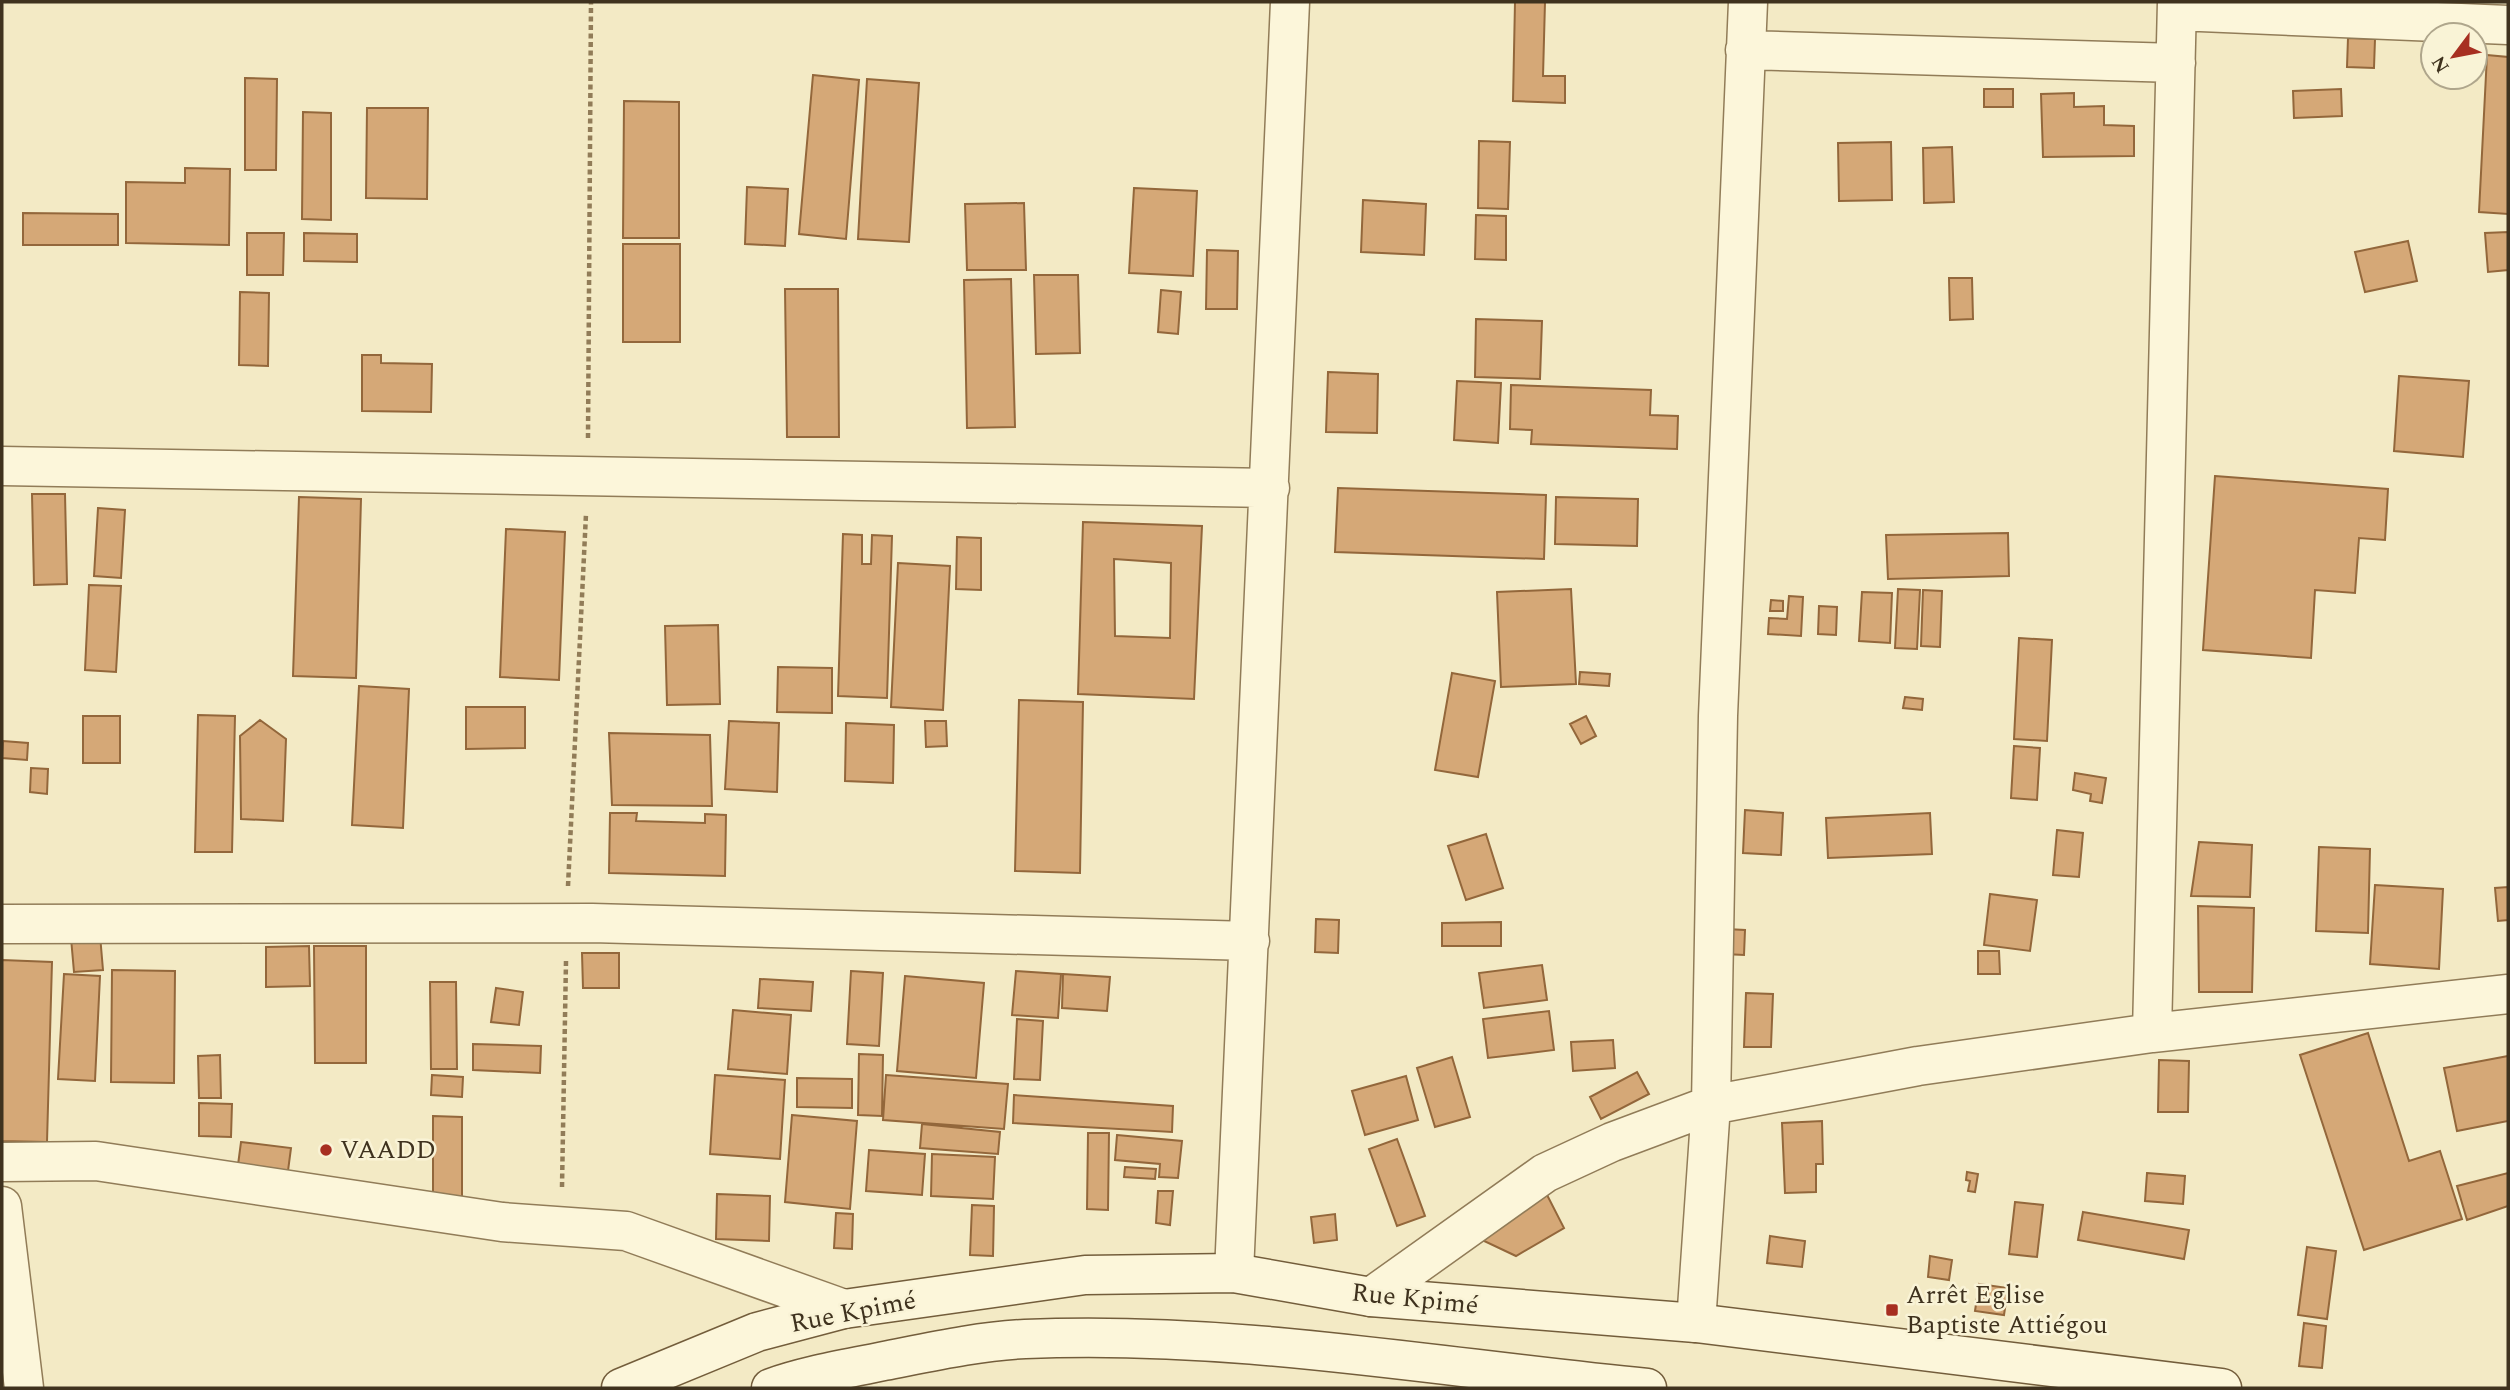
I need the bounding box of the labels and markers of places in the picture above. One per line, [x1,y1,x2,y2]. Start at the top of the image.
place label: VAADD [340,1130,436,1170]
marker: VAADD [318,1142,334,1158]
place label: Arrêt Eglise Baptiste Attiégou [1906,1275,2108,1345]
marker: Arrêt Eglise Baptiste Attiégou [1884,1302,1900,1318]

